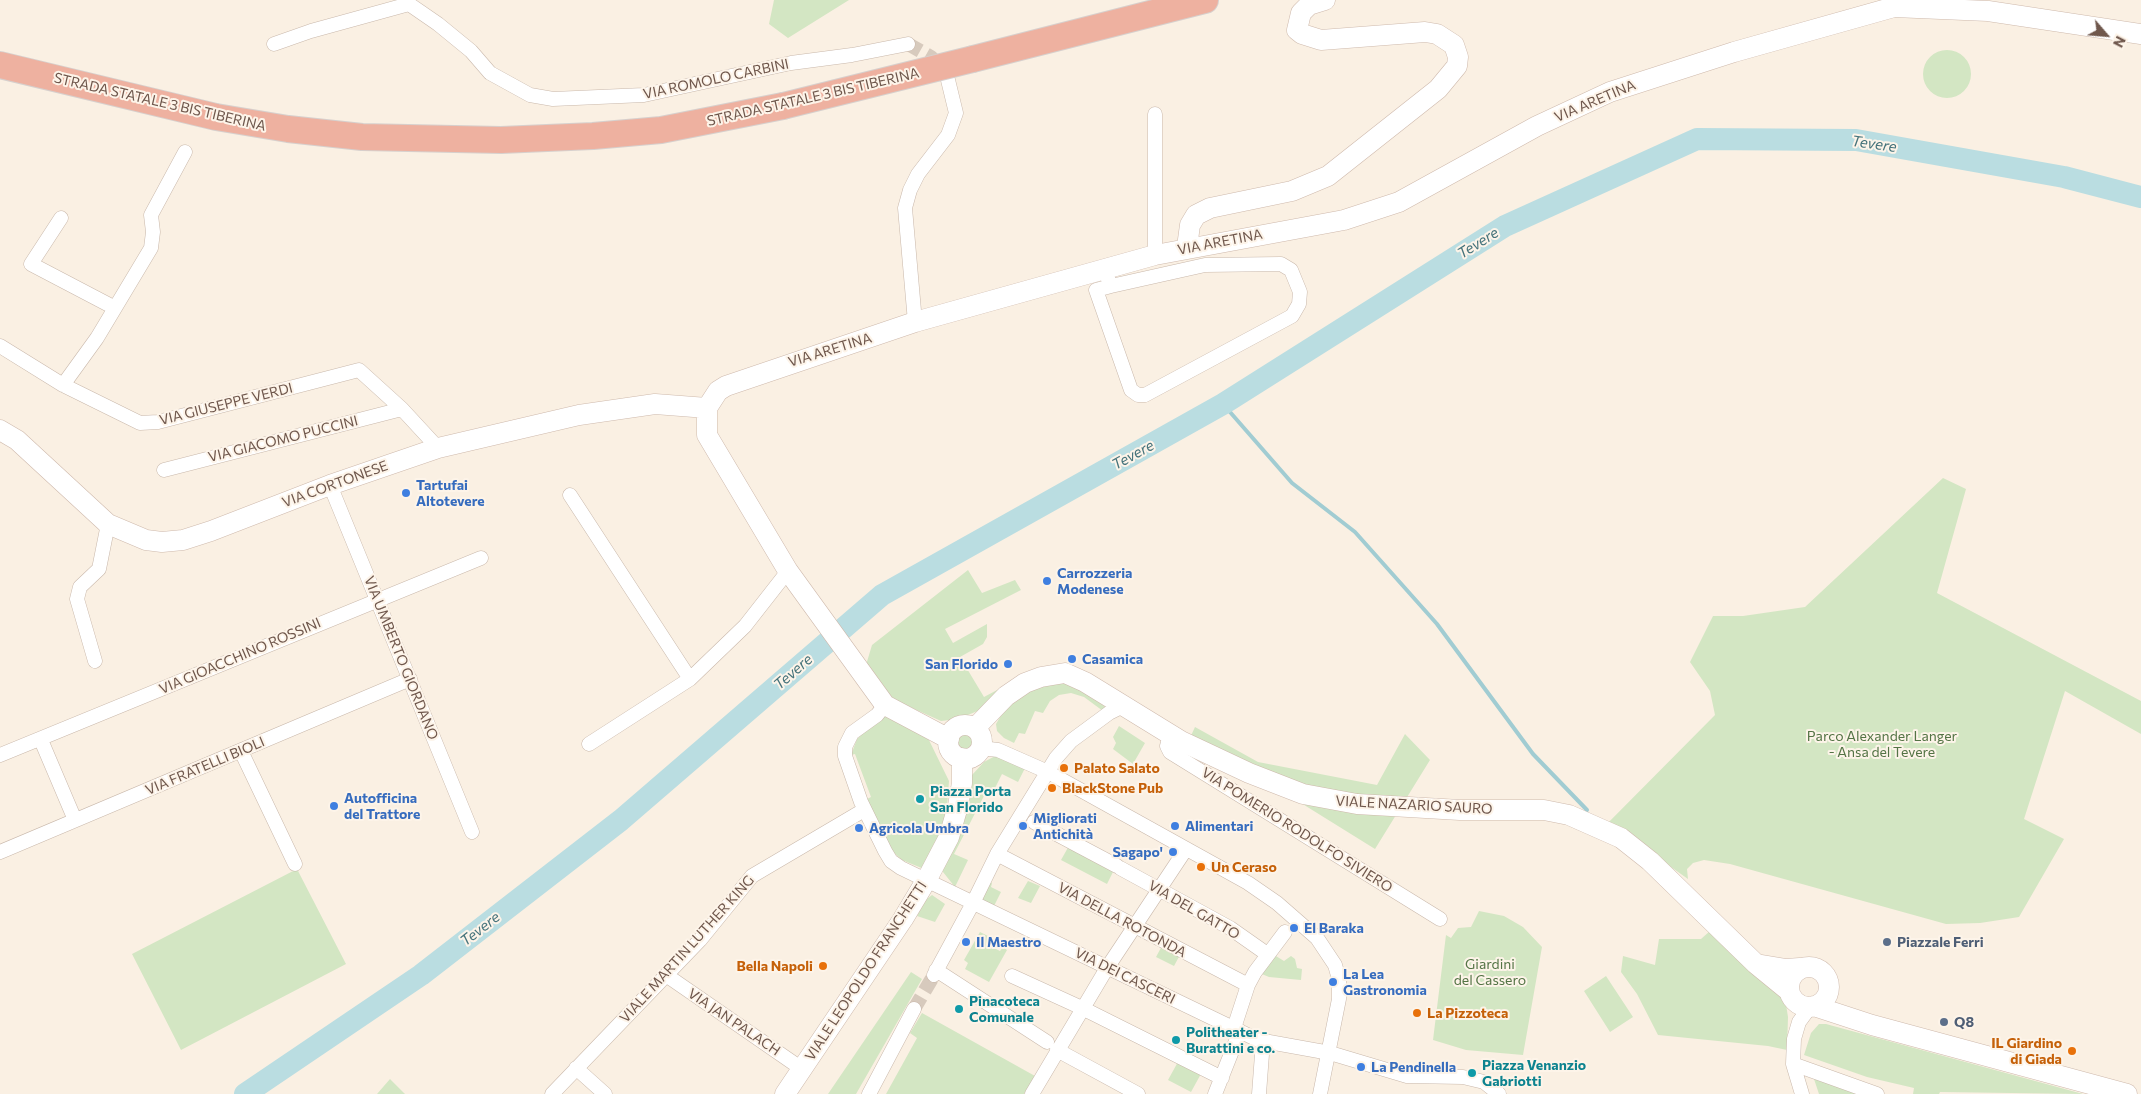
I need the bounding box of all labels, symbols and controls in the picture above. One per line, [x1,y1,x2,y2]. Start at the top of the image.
north arrow [2081,10,2131,60]
text: N [2110,34,2130,51]
street label: VIA ROMOLO CARBINI [642,55,790,103]
street label: STRADA STATALE 3 BIS TIBERINA [705,64,921,130]
street label: STRADA STATALE 3 BIS TIBERINA [52,69,268,135]
street label: VIA ARETINA [1552,76,1638,126]
water label: Tevere [1850,132,1898,156]
water label: Tevere [1454,223,1502,263]
street label: VIA ARETINA [1176,226,1264,258]
street label: VIA ARETINA [786,329,874,371]
street label: VIA GIUSEPPE VERDI [158,379,294,429]
street label: VIA GIACOMO PUCCINI [206,412,360,466]
water label: Tevere [1109,436,1157,474]
street label: VIA CORTONESE [280,457,390,511]
place label: Tartufai Altotevere [416,477,485,510]
marker: Tartufai Altotevere [400,487,412,499]
place label: Carrozzeria Modenese [1057,565,1132,598]
street label: VIA UMBERTO GIORDANO [360,574,442,742]
marker: Carrozzeria Modenese [1041,575,1053,587]
street label: VIA GIOACCHINO ROSSINI [157,614,323,698]
water label: Tevere [770,650,816,694]
place label: Casamica [1082,651,1143,667]
marker: Casamica [1066,653,1078,665]
place label: San Florido [925,656,998,672]
marker: San Florido [1002,658,1014,670]
park label: Parco Alexander Langer - Ansa del Tevere [1807,728,1957,760]
street label: VIA FRATELLI BIOLI [143,733,267,799]
place label: Palato Salato [1074,760,1160,776]
marker: Palato Salato [1058,762,1070,774]
street label: VIA POMERIO RODOLFO SIVIERO [1198,764,1396,896]
place label: BlackStone Pub [1062,780,1163,796]
marker: BlackStone Pub [1046,782,1058,794]
place label: Piazza Porta San Florido [930,783,1011,816]
place label: Autofficina del Trattore [344,790,420,822]
street label: VIALE NAZARIO SAURO [1335,792,1493,818]
marker: Piazza Porta San Florido [914,793,926,805]
marker: Autofficina del Trattore [328,800,340,812]
place label: Migliorati Antichità [1033,810,1097,842]
place label: Alimentari [1185,818,1253,834]
place label: Agricola Umbra [869,820,969,836]
marker: Migliorati Antichità [1017,820,1029,832]
marker: Alimentari [1169,820,1181,832]
marker: Agricola Umbra [853,822,865,834]
place label: Sagapo' [1112,844,1163,860]
marker: Sagapo' [1167,846,1179,858]
place label: Un Ceraso [1211,859,1277,875]
marker: Un Ceraso [1195,861,1207,873]
street label: VIALE MARTIN LUTHER KING [616,872,758,1026]
street label: VIA DEL GATTO [1145,877,1243,943]
street label: VIALE LEOPOLDO FRANCHETTI [802,878,930,1064]
street label: VIA DELLA ROTONDA [1055,879,1189,961]
water label: Tevere [457,908,503,950]
place label: El Baraka [1304,920,1364,936]
marker: El Baraka [1288,922,1300,934]
place label: Il Maestro [976,934,1041,950]
place label: Piazzale Ferri [1897,934,1984,950]
marker: Il Maestro [960,936,972,948]
marker: Piazzale Ferri [1881,936,1893,948]
street label: VIA DEI CASCERI [1072,944,1178,1008]
park label: Giardini del Cassero [1454,956,1526,989]
place label: Bella Napoli [736,958,813,974]
marker: Bella Napoli [817,960,829,972]
place label: La Lea Gastronomia [1343,966,1427,999]
marker: La Lea Gastronomia [1327,976,1339,988]
street label: VIA JAN PALACH [685,985,783,1059]
place label: Pinacoteca Comunale [969,993,1040,1026]
marker: Pinacoteca Comunale [953,1003,965,1015]
place label: La Pizzoteca [1427,1005,1508,1021]
marker: La Pizzoteca [1411,1007,1423,1019]
place label: Q8 [1954,1014,1974,1030]
marker: Q8 [1938,1016,1950,1028]
place label: Politheater - Burattini e co. [1186,1024,1275,1056]
marker: Politheater - Burattini e co. [1170,1034,1182,1046]
place label: IL Giardino di Giada [1991,1035,2062,1068]
marker: IL Giardino di Giada [2066,1045,2078,1057]
place label: Piazza Venanzio Gabriotti [1482,1057,1586,1090]
place label: La Pendinella [1371,1059,1456,1075]
marker: La Pendinella [1355,1061,1367,1073]
marker: Piazza Venanzio Gabriotti [1466,1067,1478,1079]

